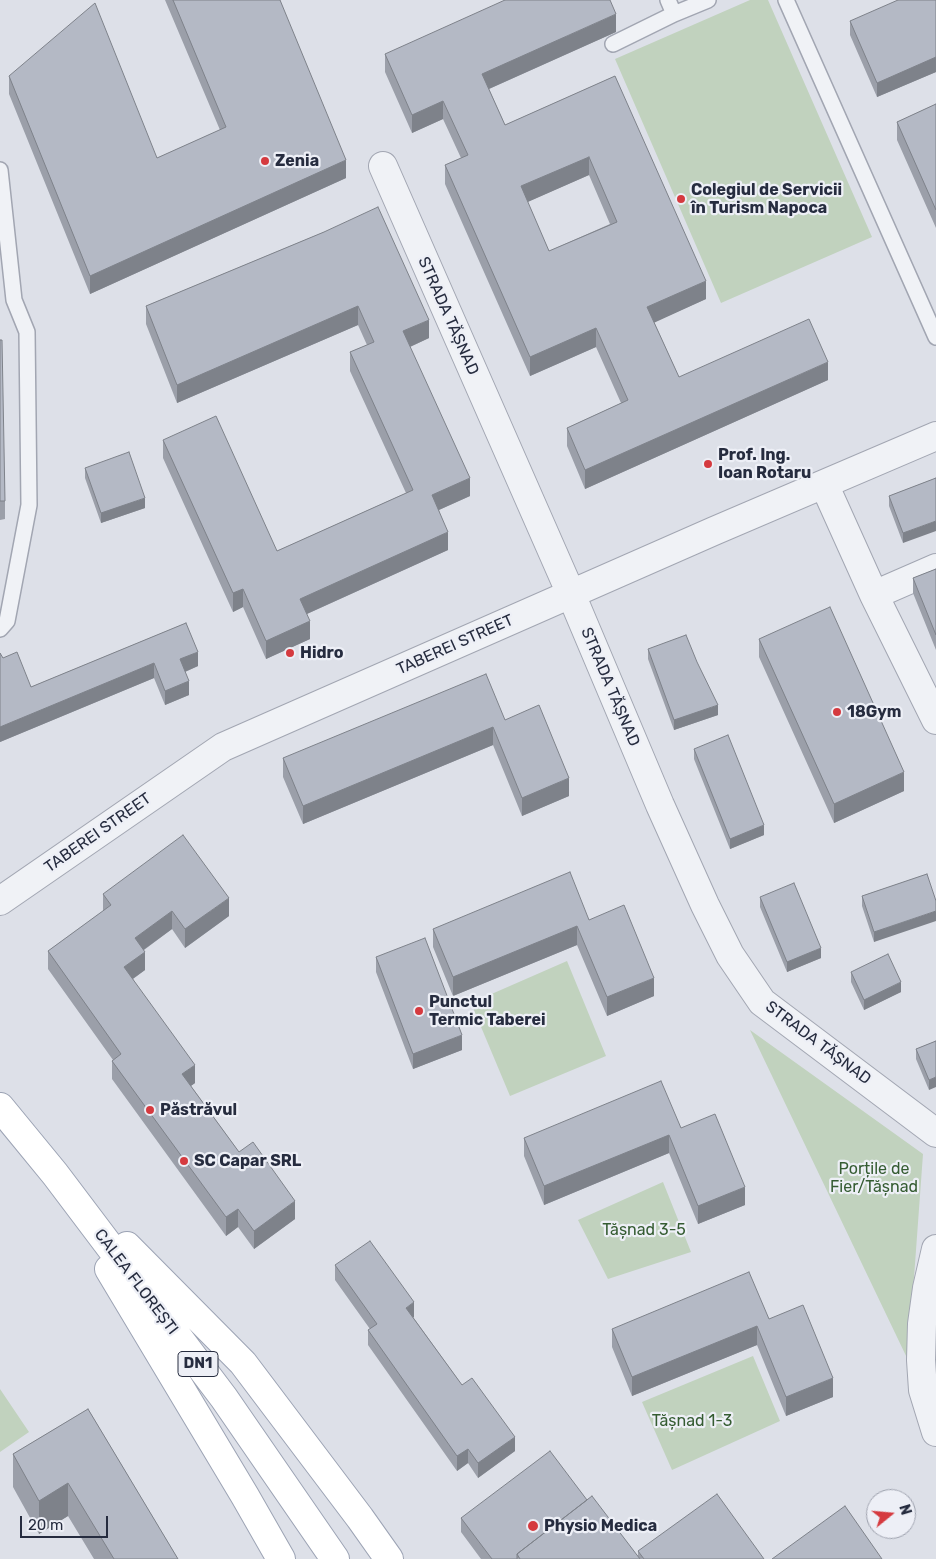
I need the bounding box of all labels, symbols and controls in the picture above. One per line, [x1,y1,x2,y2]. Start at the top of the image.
place label: Zenia [275,151,319,171]
marker: Zenia [259,155,271,167]
place label: Colegiul de Servicii în Turism Napoca [691,180,842,218]
marker: Colegiul de Servicii în Turism Napoca [675,193,687,205]
street label: STRADA TĂȘNAD [413,254,483,378]
place label: Prof. Ing. Ioan Rotaru [718,445,811,483]
marker: Prof. Ing. Ioan Rotaru [702,458,714,470]
street label: TABEREI STREET [394,611,516,679]
street label: STRADA TĂȘNAD [576,625,644,749]
place label: Hidro [300,643,344,663]
marker: Hidro [284,647,296,659]
place label: 18Gym [847,702,902,722]
marker: 18Gym [831,706,843,718]
street label: TABEREI STREET [41,789,155,877]
place label: Punctul Termic Taberei [429,992,545,1030]
street label: STRADA TĂȘNAD [761,997,875,1089]
marker: Punctul Termic Taberei [413,1005,425,1017]
place label: Păstrăvul [160,1100,237,1120]
marker: Păstrăvul [144,1104,156,1116]
place label: SC Capar SRL [194,1151,301,1171]
marker: SC Capar SRL [178,1155,190,1167]
park label: Porțile de Fier/Tășnad [830,1159,918,1197]
park label: Tășnad 3-5 [602,1220,686,1240]
street label: CALEA FLOREȘTI [90,1225,182,1339]
road number: DN1 [178,1352,218,1376]
park label: Tășnad 1-3 [652,1411,732,1431]
north arrow [866,1489,916,1539]
text: N [895,1502,914,1517]
scale bar [22,1506,110,1538]
text: 20 m [28,1516,63,1534]
place label: Physio Medica [544,1516,657,1536]
marker: Physio Medica [526,1519,540,1533]

